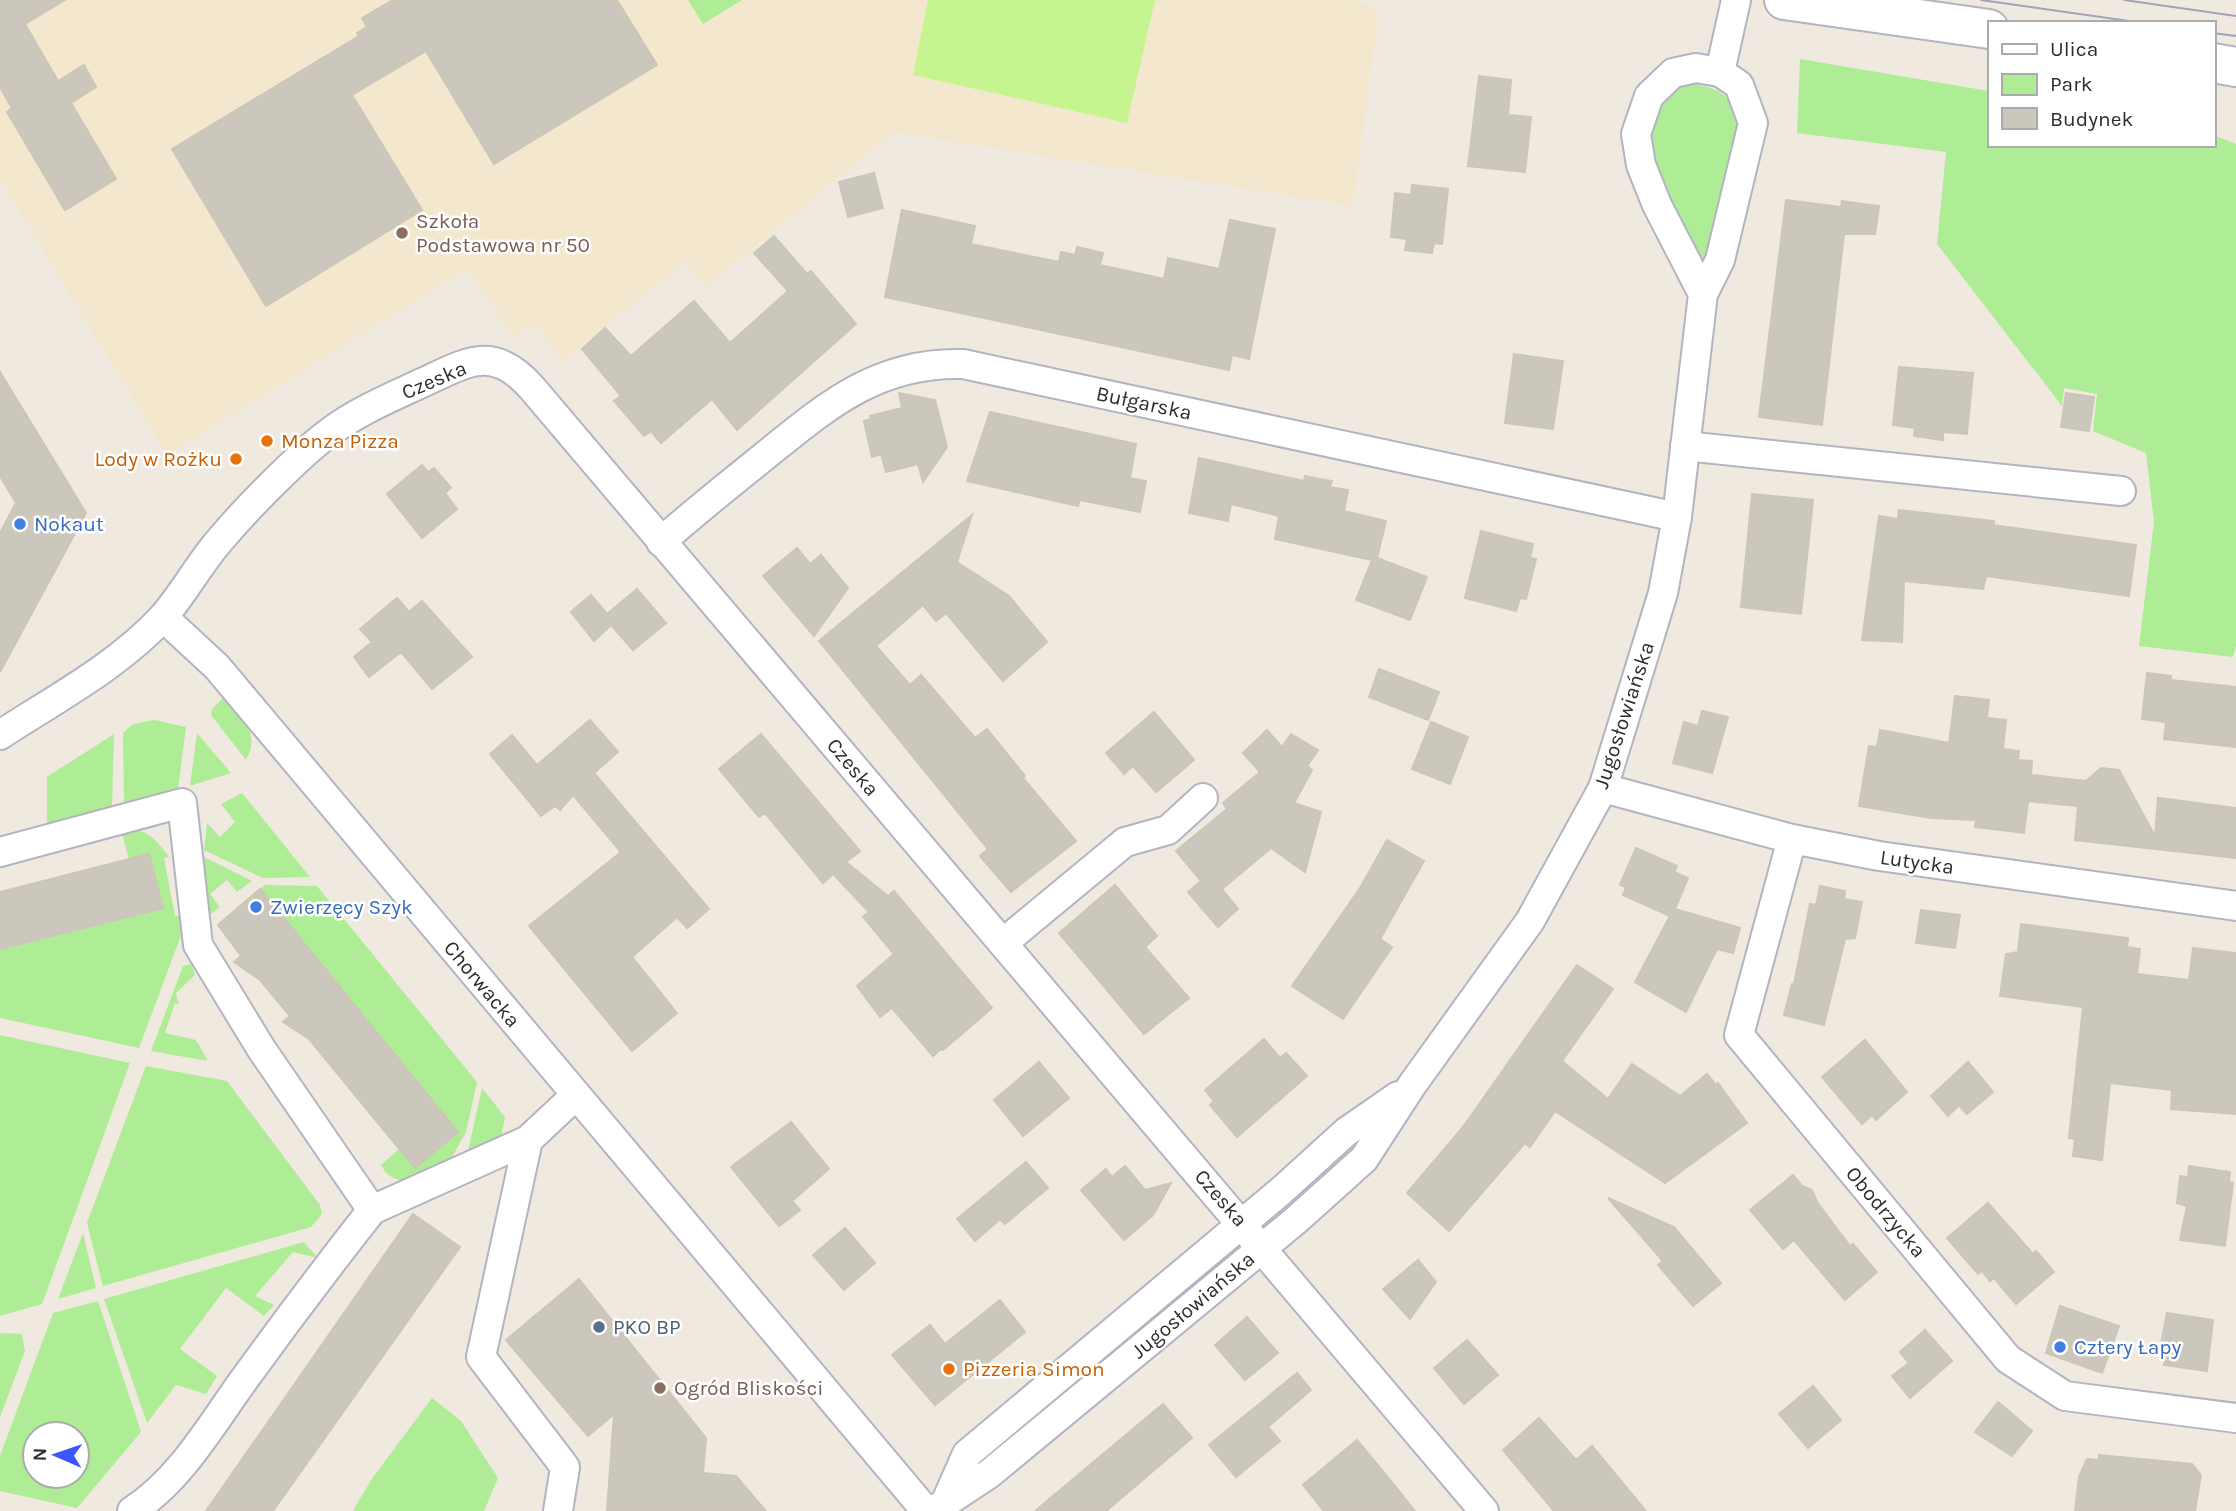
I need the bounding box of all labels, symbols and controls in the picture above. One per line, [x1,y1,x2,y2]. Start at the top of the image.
legend [1988,21,2215,147]
text: Ulica [2050,37,2098,61]
text: Park [2050,72,2093,96]
text: Budynek [2050,107,2133,131]
place label: Szkoła Podstawowa nr 50 [416,209,590,257]
marker: Szkoła Podstawowa nr 50 [394,225,410,241]
street label: Czeska [398,356,470,404]
street label: Bułgarska [1094,381,1194,425]
place label: Monza Pizza [281,429,399,453]
marker: Monza Pizza [259,433,275,449]
place label: Lody w Rożku [94,447,222,471]
marker: Lody w Rożku [228,451,244,467]
place label: Nokaut [34,512,104,536]
marker: Nokaut [12,516,28,532]
street label: Jugosłowiańska [1589,639,1659,791]
street label: Czeska [822,733,884,801]
street label: Lutycka [1878,845,1956,879]
place label: Zwierzęcy Szyk [270,895,413,919]
marker: Zwierzęcy Szyk [248,899,264,915]
street label: Chorwacka [439,936,525,1032]
street label: Obodrzycka [1841,1162,1931,1262]
street label: Czeska [1190,1164,1252,1232]
street label: Jugosłowiańska [1127,1247,1259,1363]
place label: PKO BP [613,1315,681,1339]
marker: PKO BP [591,1319,607,1335]
place label: Cztery Łapy [2074,1335,2182,1359]
marker: Cztery Łapy [2052,1339,2068,1355]
place label: Pizzeria Simon [963,1357,1105,1381]
marker: Pizzeria Simon [941,1361,957,1377]
place label: Ogród Bliskości [674,1376,824,1400]
marker: Ogród Bliskości [652,1380,668,1396]
north arrow [21,1420,91,1490]
text: N [29,1447,51,1462]

